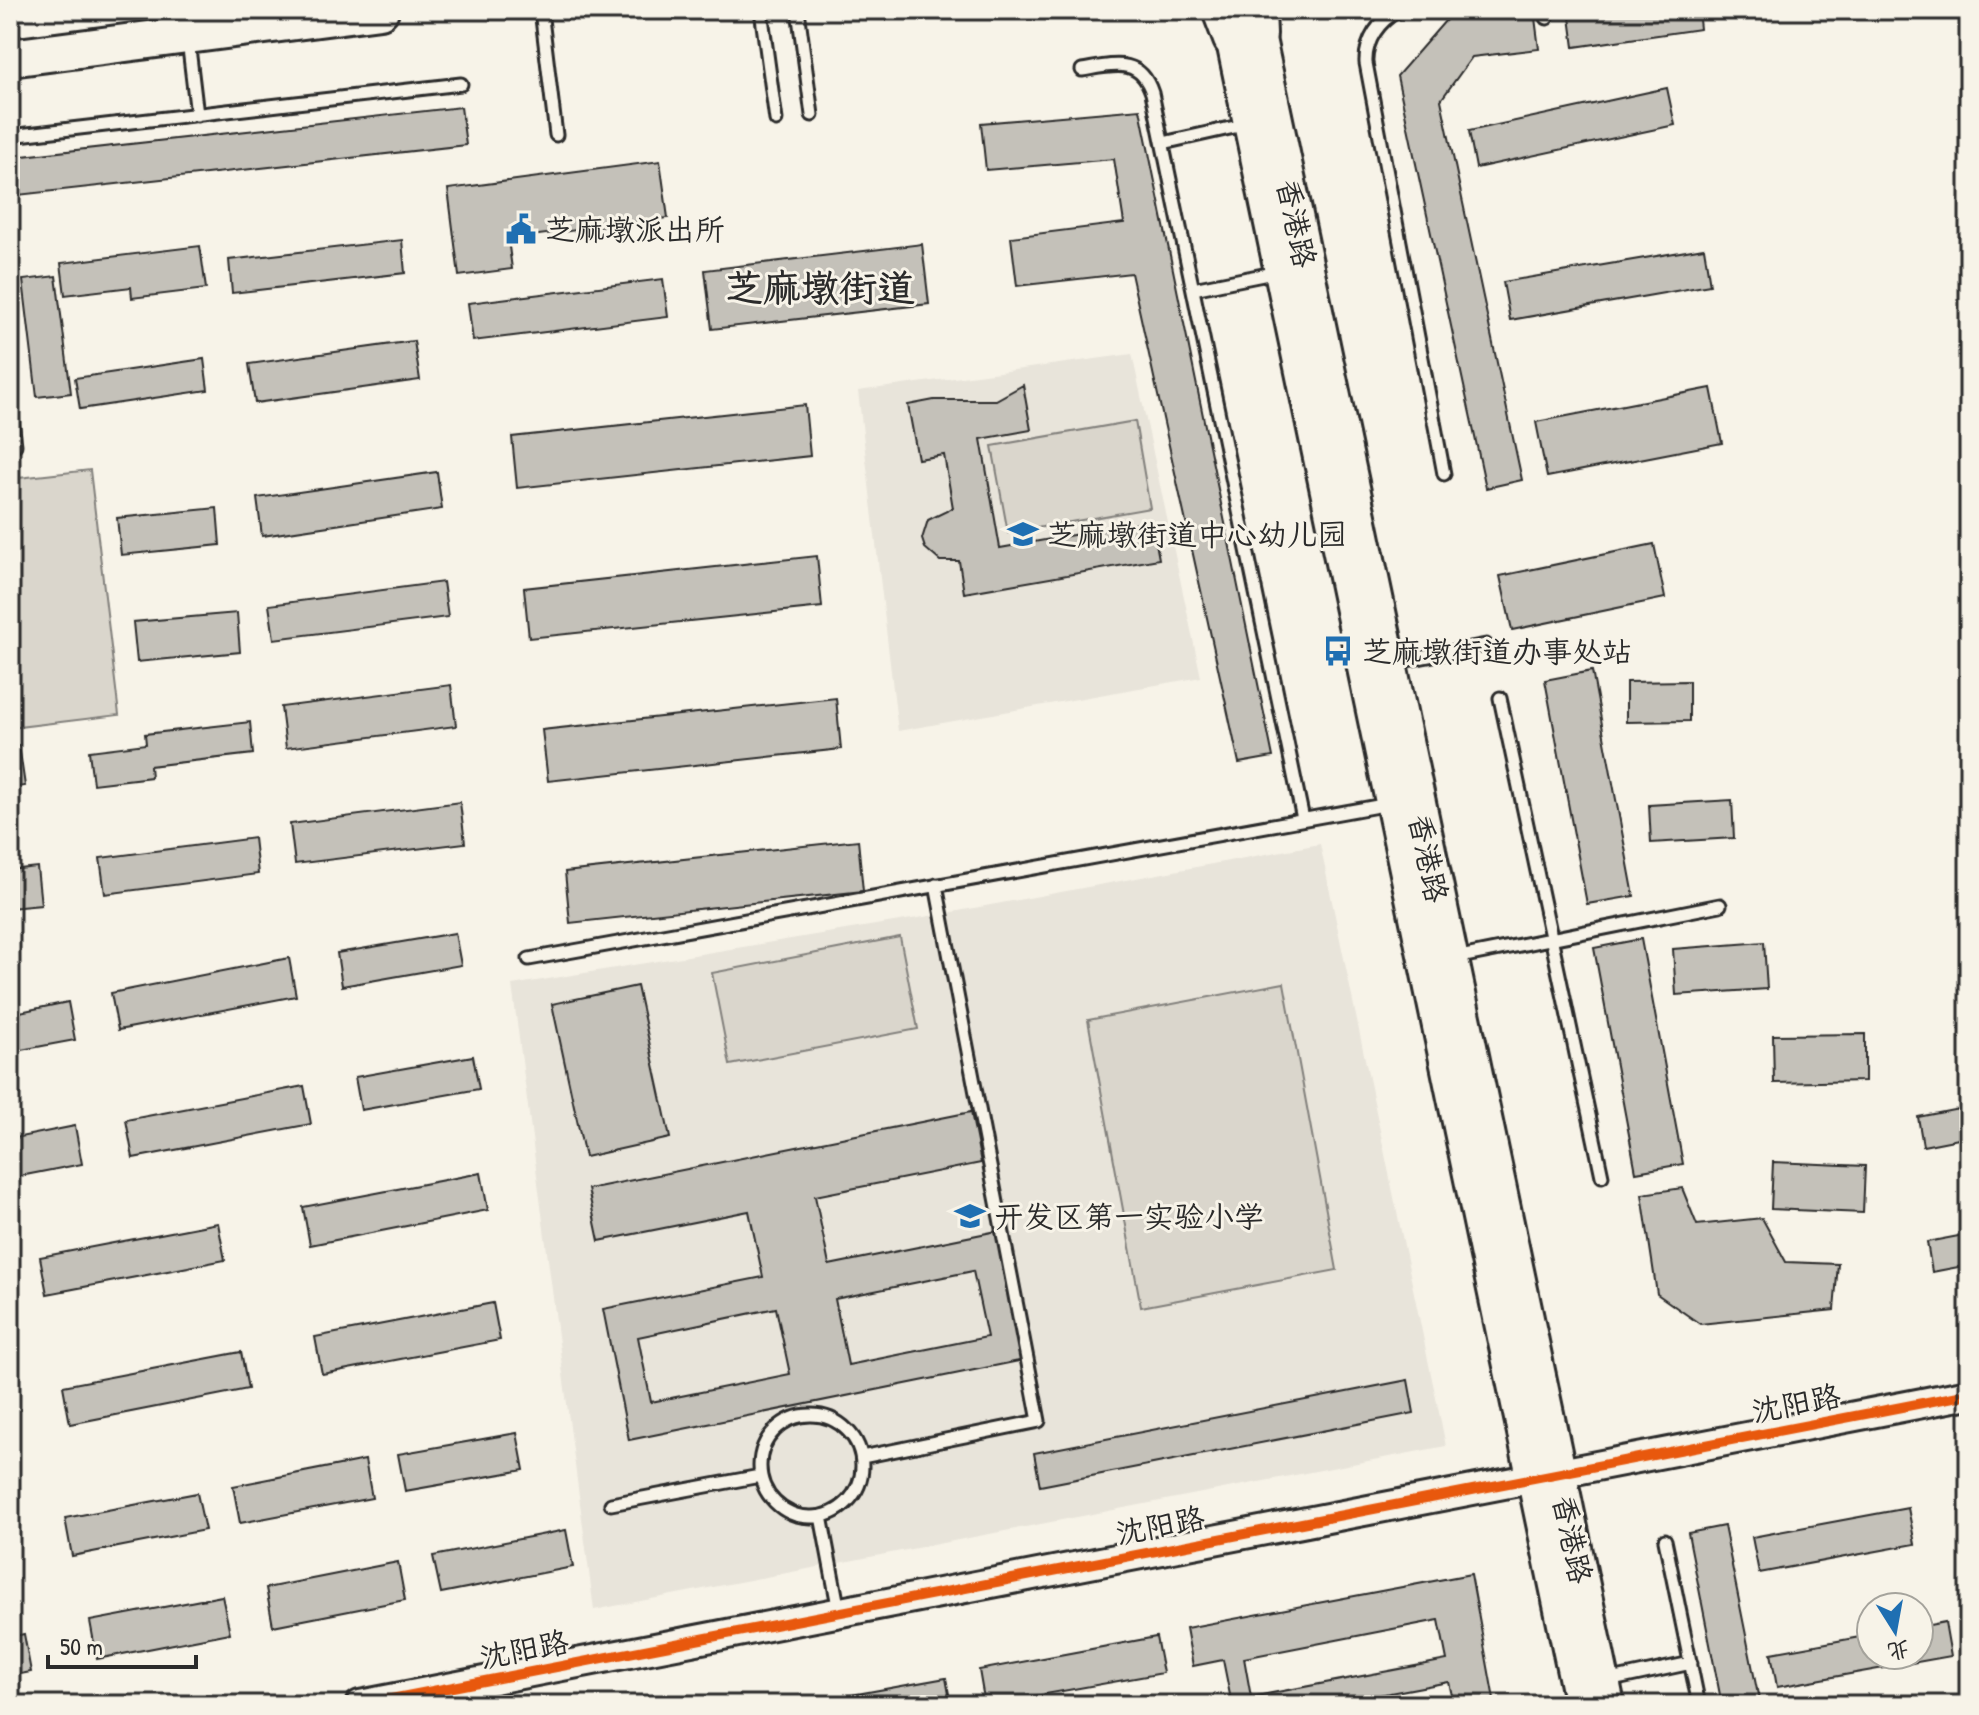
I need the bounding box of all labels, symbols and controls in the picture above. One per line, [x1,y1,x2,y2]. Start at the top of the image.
street label: 香港路 [1268,175,1326,271]
place label: 芝麻墩派出所 [545,209,725,249]
public building icon: 芝麻墩派出所 [504,212,538,246]
district label: 芝麻墩街道 [725,261,915,313]
place label: 芝麻墩街道中心幼儿园 [1047,514,1347,554]
school or university icon: 芝麻墩街道中心幼儿园 [1006,517,1040,551]
place label: 芝麻墩街道办事处站 [1362,631,1632,671]
bus stop icon: 芝麻墩街道办事处站 [1321,634,1355,668]
street label: 香港路 [1400,810,1458,906]
place label: 开发区第一实验小学 [994,1196,1264,1236]
school or university icon: 开发区第一实验小学 [953,1199,987,1233]
street label: 沈阳路 [1748,1375,1844,1431]
street label: 香港路 [1544,1491,1602,1587]
street label: 沈阳路 [1112,1497,1208,1553]
north arrow [1855,1591,1935,1671]
scale bar [48,1619,196,1669]
street label: 沈阳路 [476,1621,572,1677]
text: 50 m [60,1630,103,1662]
text: 北 [1885,1634,1912,1667]

